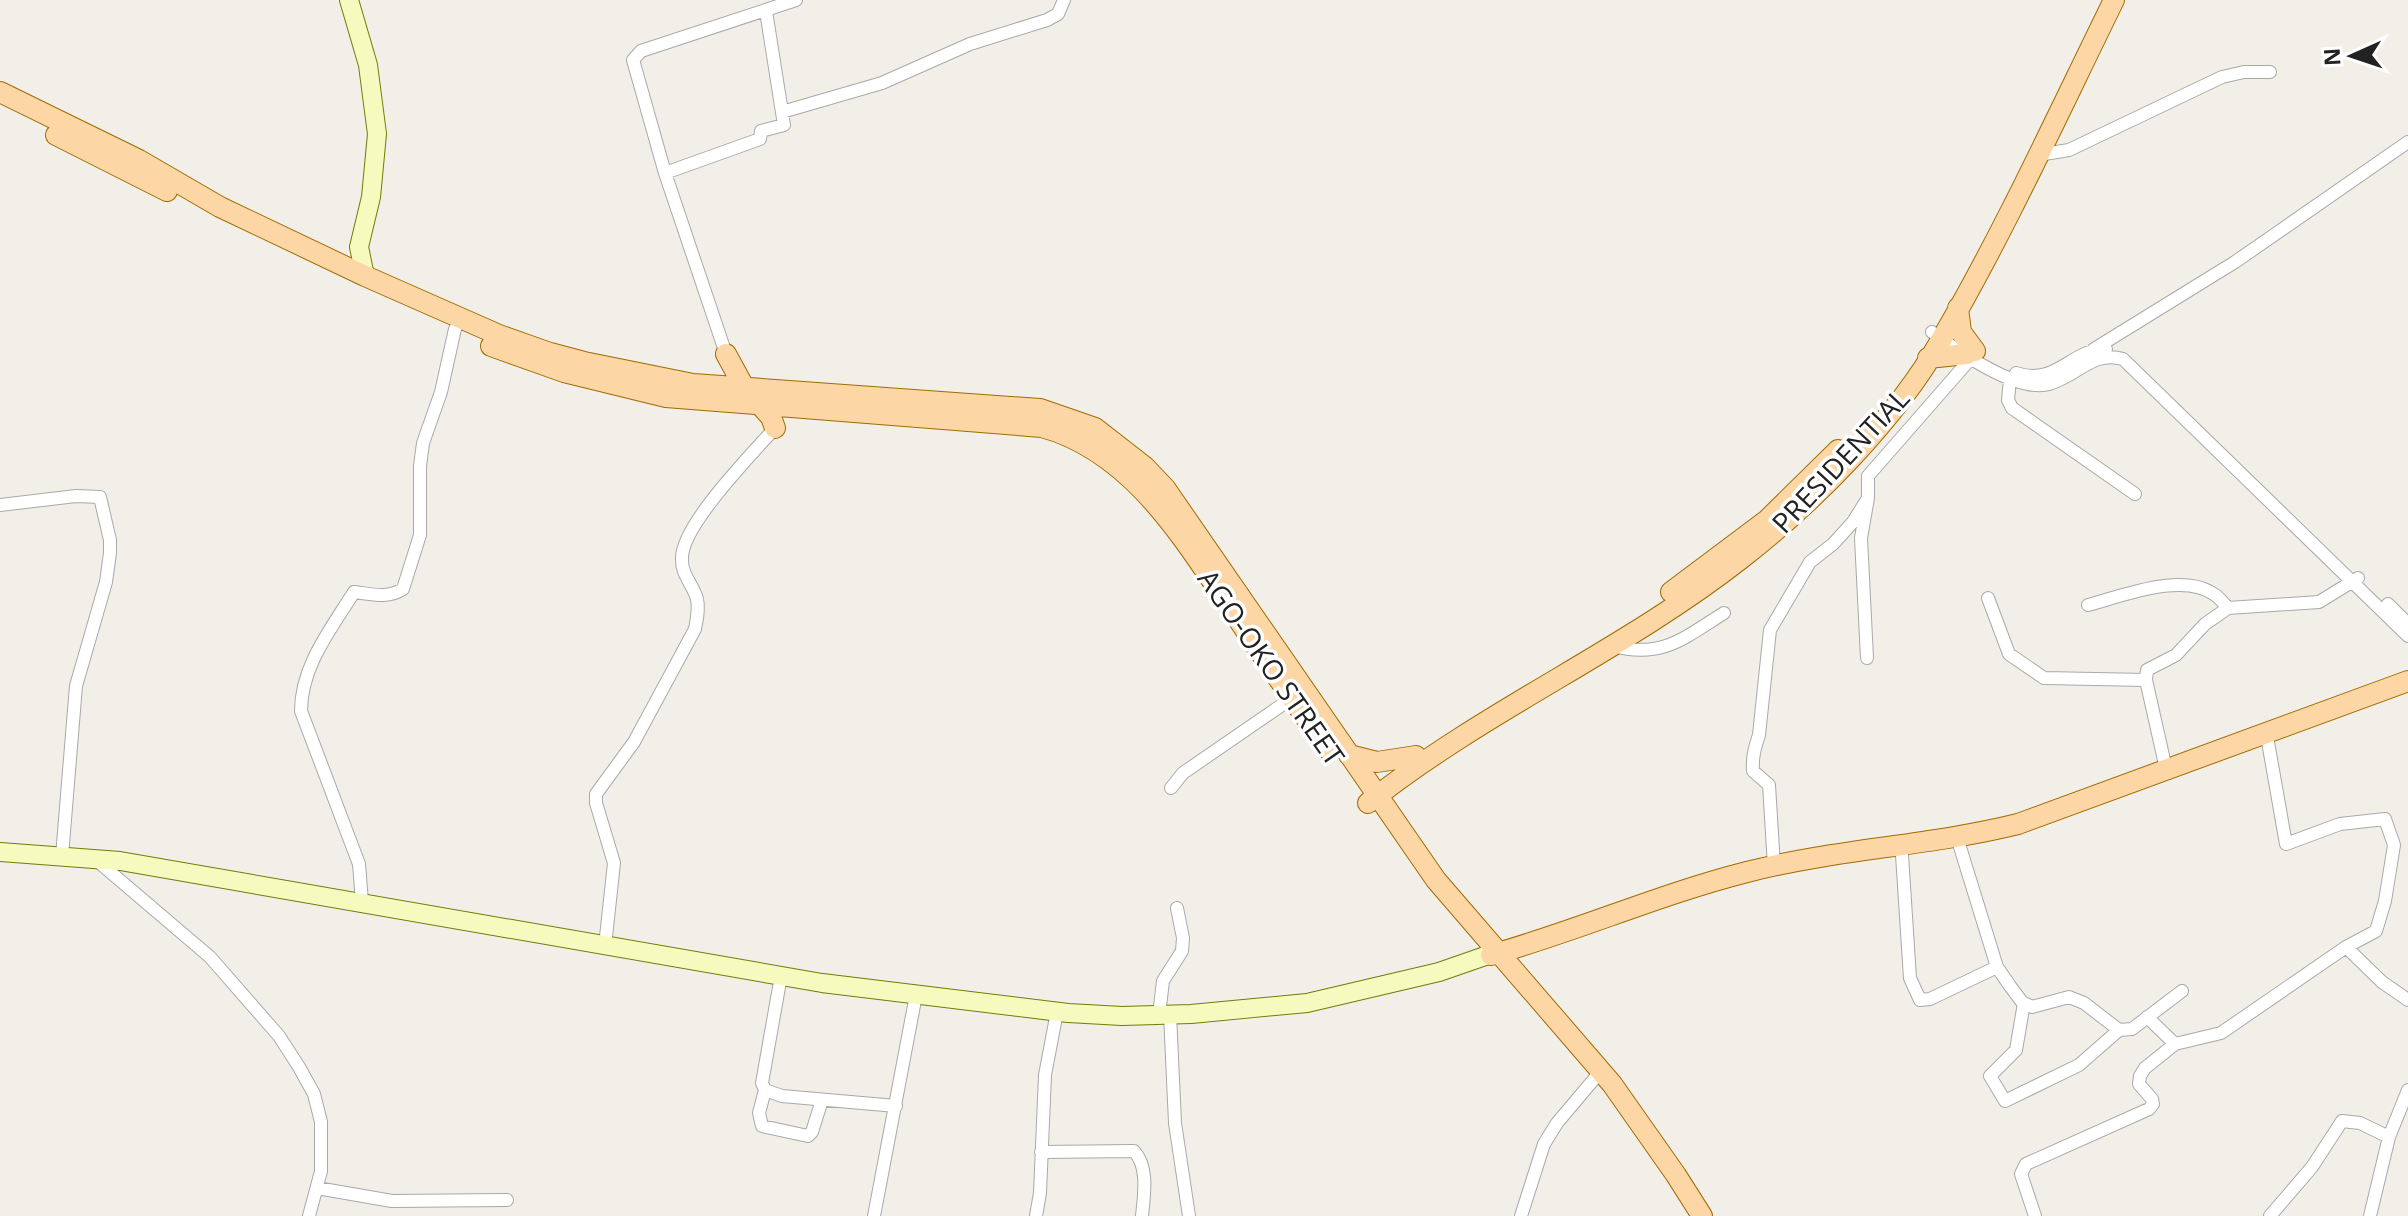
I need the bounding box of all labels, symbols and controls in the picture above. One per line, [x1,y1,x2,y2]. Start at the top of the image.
north arrow [2312,16,2392,96]
text: N [2316,47,2346,67]
street label: PRESIDENTIAL [1763,379,1917,541]
street label: AGO-OKO STREET [1190,561,1354,773]

